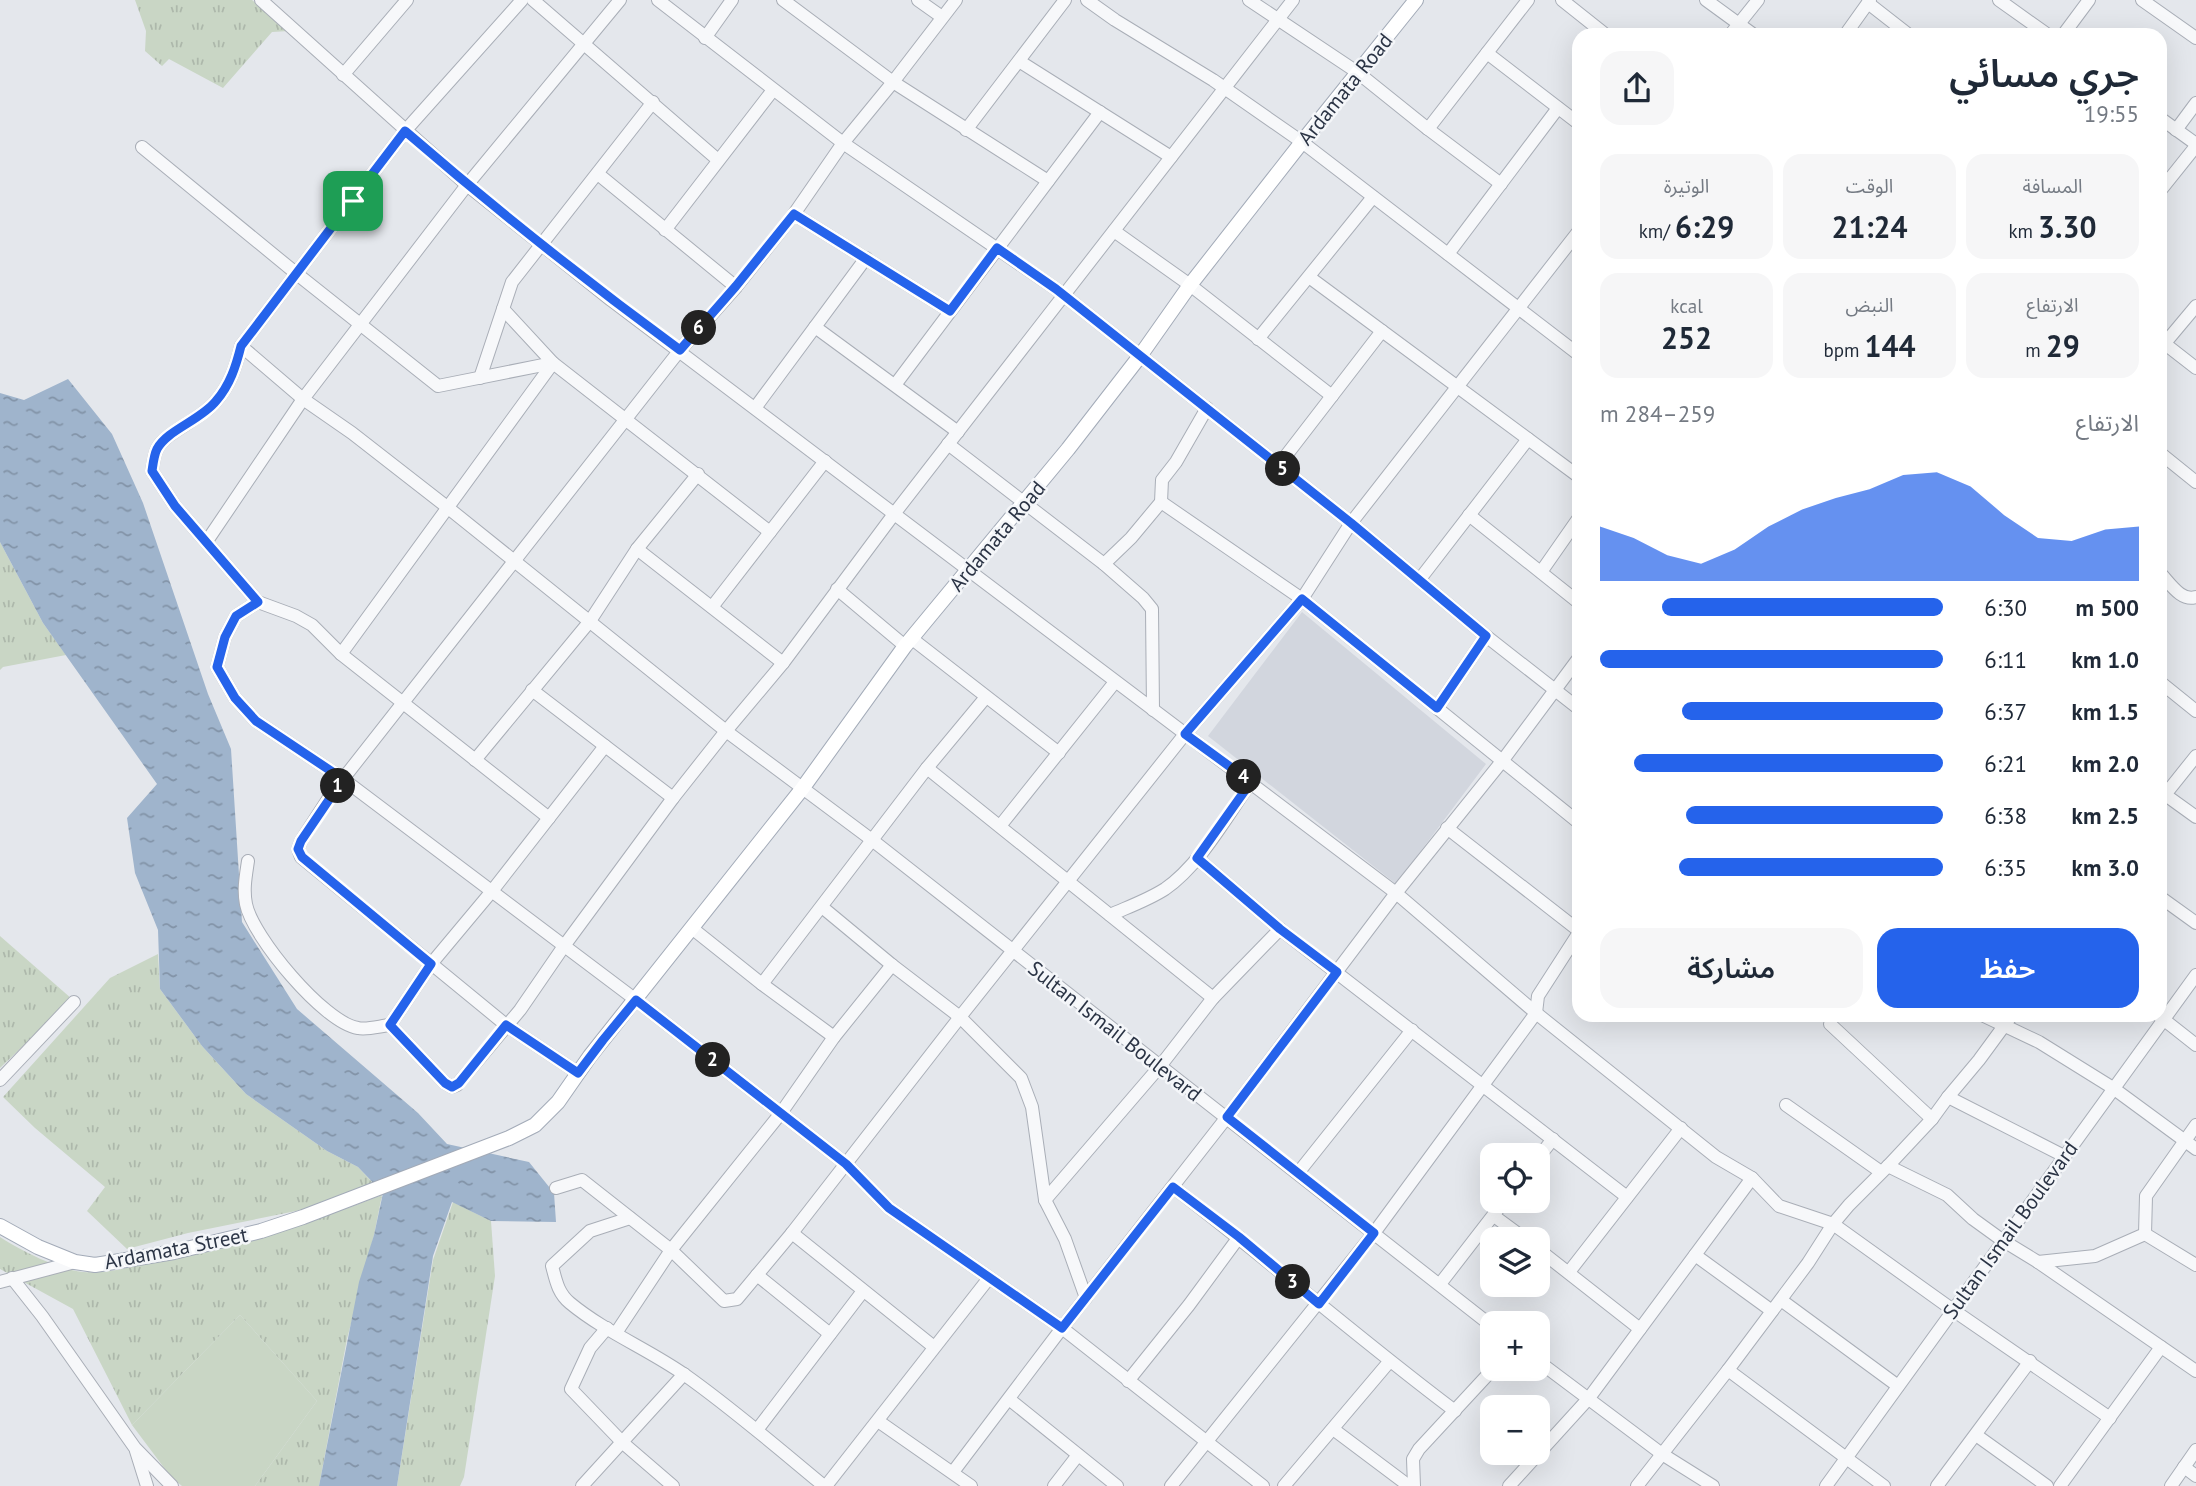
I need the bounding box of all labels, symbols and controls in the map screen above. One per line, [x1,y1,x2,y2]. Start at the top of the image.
street label: Ardamata Road [1292,28,1398,150]
text: جري مسائي [1949,48,2139,97]
button: share [1600,51,1674,125]
text: 19:55 [2084,99,2139,128]
pin [323,171,383,231]
text: الوتيرة [1664,174,1709,198]
text: الوقت [1846,174,1893,198]
text: المسافة [2023,174,2082,198]
icon: arrive [334,182,372,220]
text: 6:29 [1675,207,1734,246]
text: 21:24 [1831,207,1908,246]
text: 3.30 [2038,207,2097,246]
text: /km [1639,219,1675,243]
text: km [2008,219,2038,243]
text: النبض [1845,293,1894,317]
text: الارتفاع [2026,293,2079,317]
text: kcal [1670,294,1703,318]
pin: 6 [682,310,716,346]
text: 6 [693,315,704,339]
text: 252 [1661,318,1712,357]
text: 144 [1865,326,1916,365]
text: 29 [2046,326,2080,365]
text: bpm [1823,338,1865,362]
text: m [2025,338,2046,362]
text: 259–284 m [1600,399,1715,428]
text: الارتفاع [2076,408,2139,437]
pin: 5 [1266,452,1300,486]
text: 5 [1277,456,1288,480]
street label: Ardamata Road [943,475,1051,597]
text: 6:30 [1984,593,2027,622]
text: 500 m [2076,593,2139,622]
text: 6:11 [1984,645,2027,674]
text: 1.0 km [2072,645,2139,674]
text: 6:37 [1984,697,2027,726]
text: 1.5 km [2072,697,2139,726]
text: 6:21 [1984,749,2027,778]
text: 2.0 km [2072,749,2139,778]
pin: 4 [1226,760,1262,794]
text: 4 [1238,764,1249,788]
pin: 1 [320,768,356,804]
text: 1 [332,773,343,797]
text: 6:38 [1984,801,2027,830]
text: 2.5 km [2072,801,2139,830]
text: 6:35 [1984,853,2027,882]
text: 3.0 km [2072,853,2139,882]
button: مشاركة [1600,928,1863,1008]
button: حفظ [1877,928,2139,1008]
street label: Sultan Ismail Boulevard [1023,955,1207,1107]
pin: 2 [696,1042,730,1078]
text: 2 [707,1047,718,1071]
street label: Sultan Ismail Boulevard [1936,1136,2084,1324]
map controls [1480,1143,1550,1465]
button: locate [1480,1143,1550,1213]
street label: Ardamata Street [102,1221,250,1275]
button: layers [1480,1227,1550,1297]
pin: 3 [1276,1264,1310,1300]
text: 3 [1287,1269,1298,1293]
button: + [1480,1311,1550,1381]
button: − [1480,1395,1550,1465]

